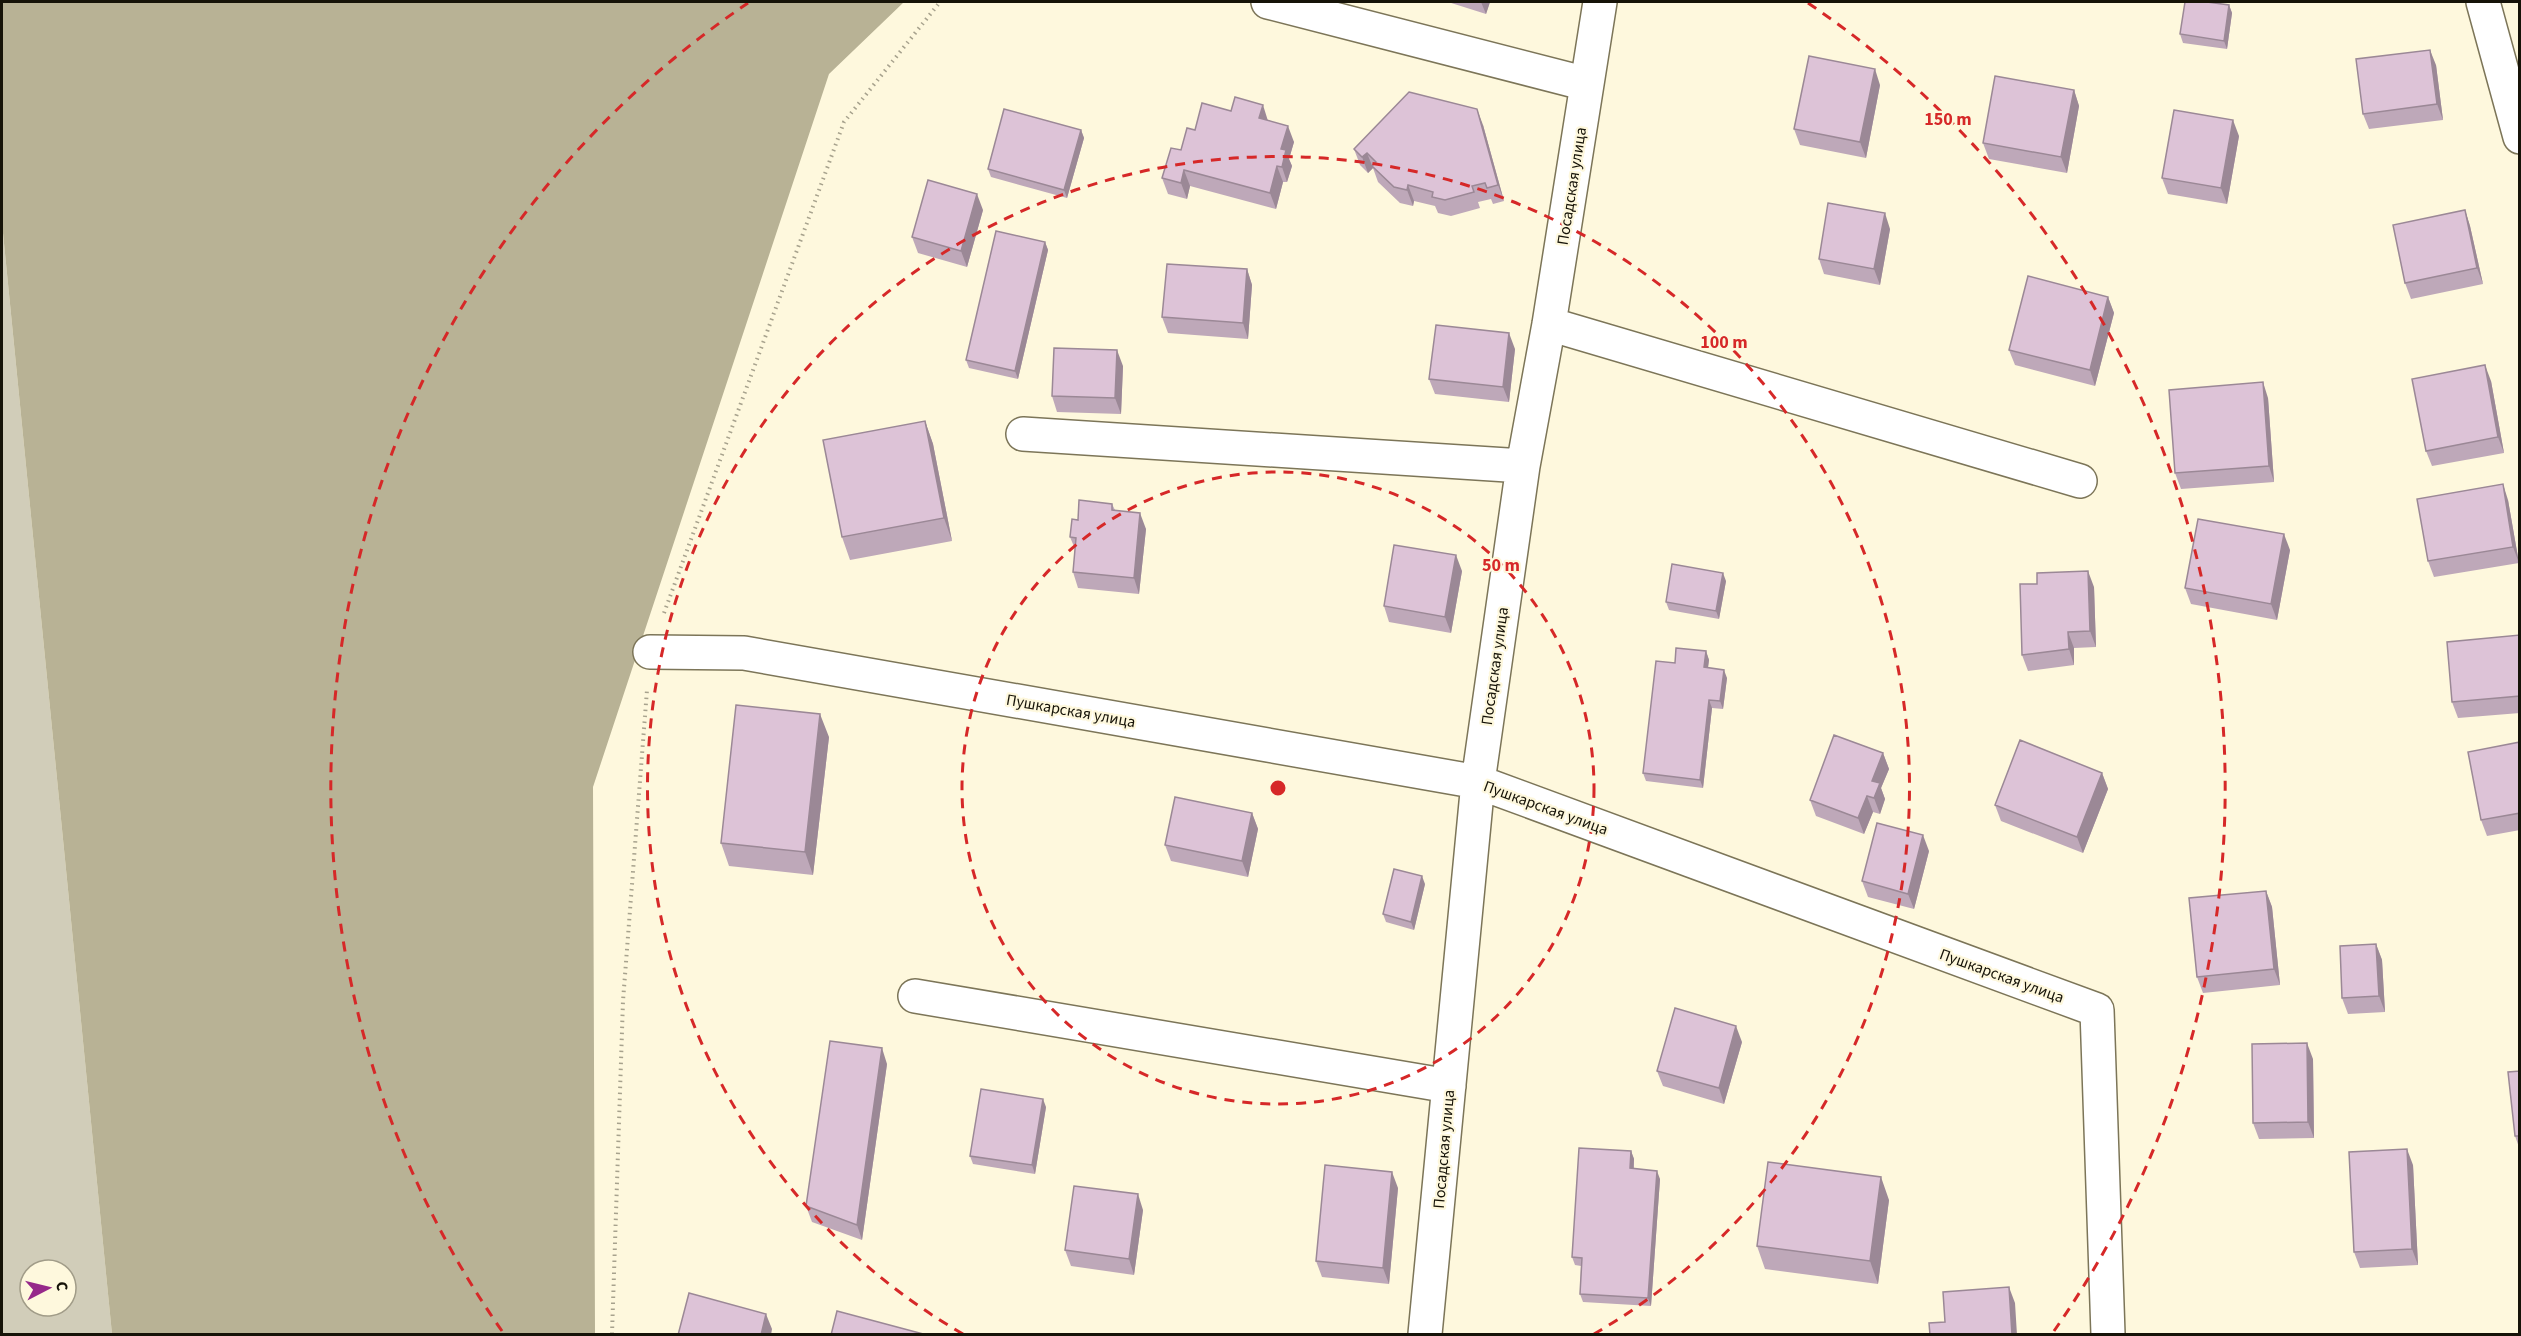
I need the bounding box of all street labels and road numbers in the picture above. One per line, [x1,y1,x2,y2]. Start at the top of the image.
street label: Посадская улица [1552,126,1592,247]
street label: Посадская улица [1476,606,1514,727]
street label: Пушкарская улица [1004,689,1137,733]
street label: Пушкарская улица [1480,775,1611,841]
street label: Пушкарская улица [1936,943,2067,1009]
street label: Посадская улица [1428,1089,1460,1209]

